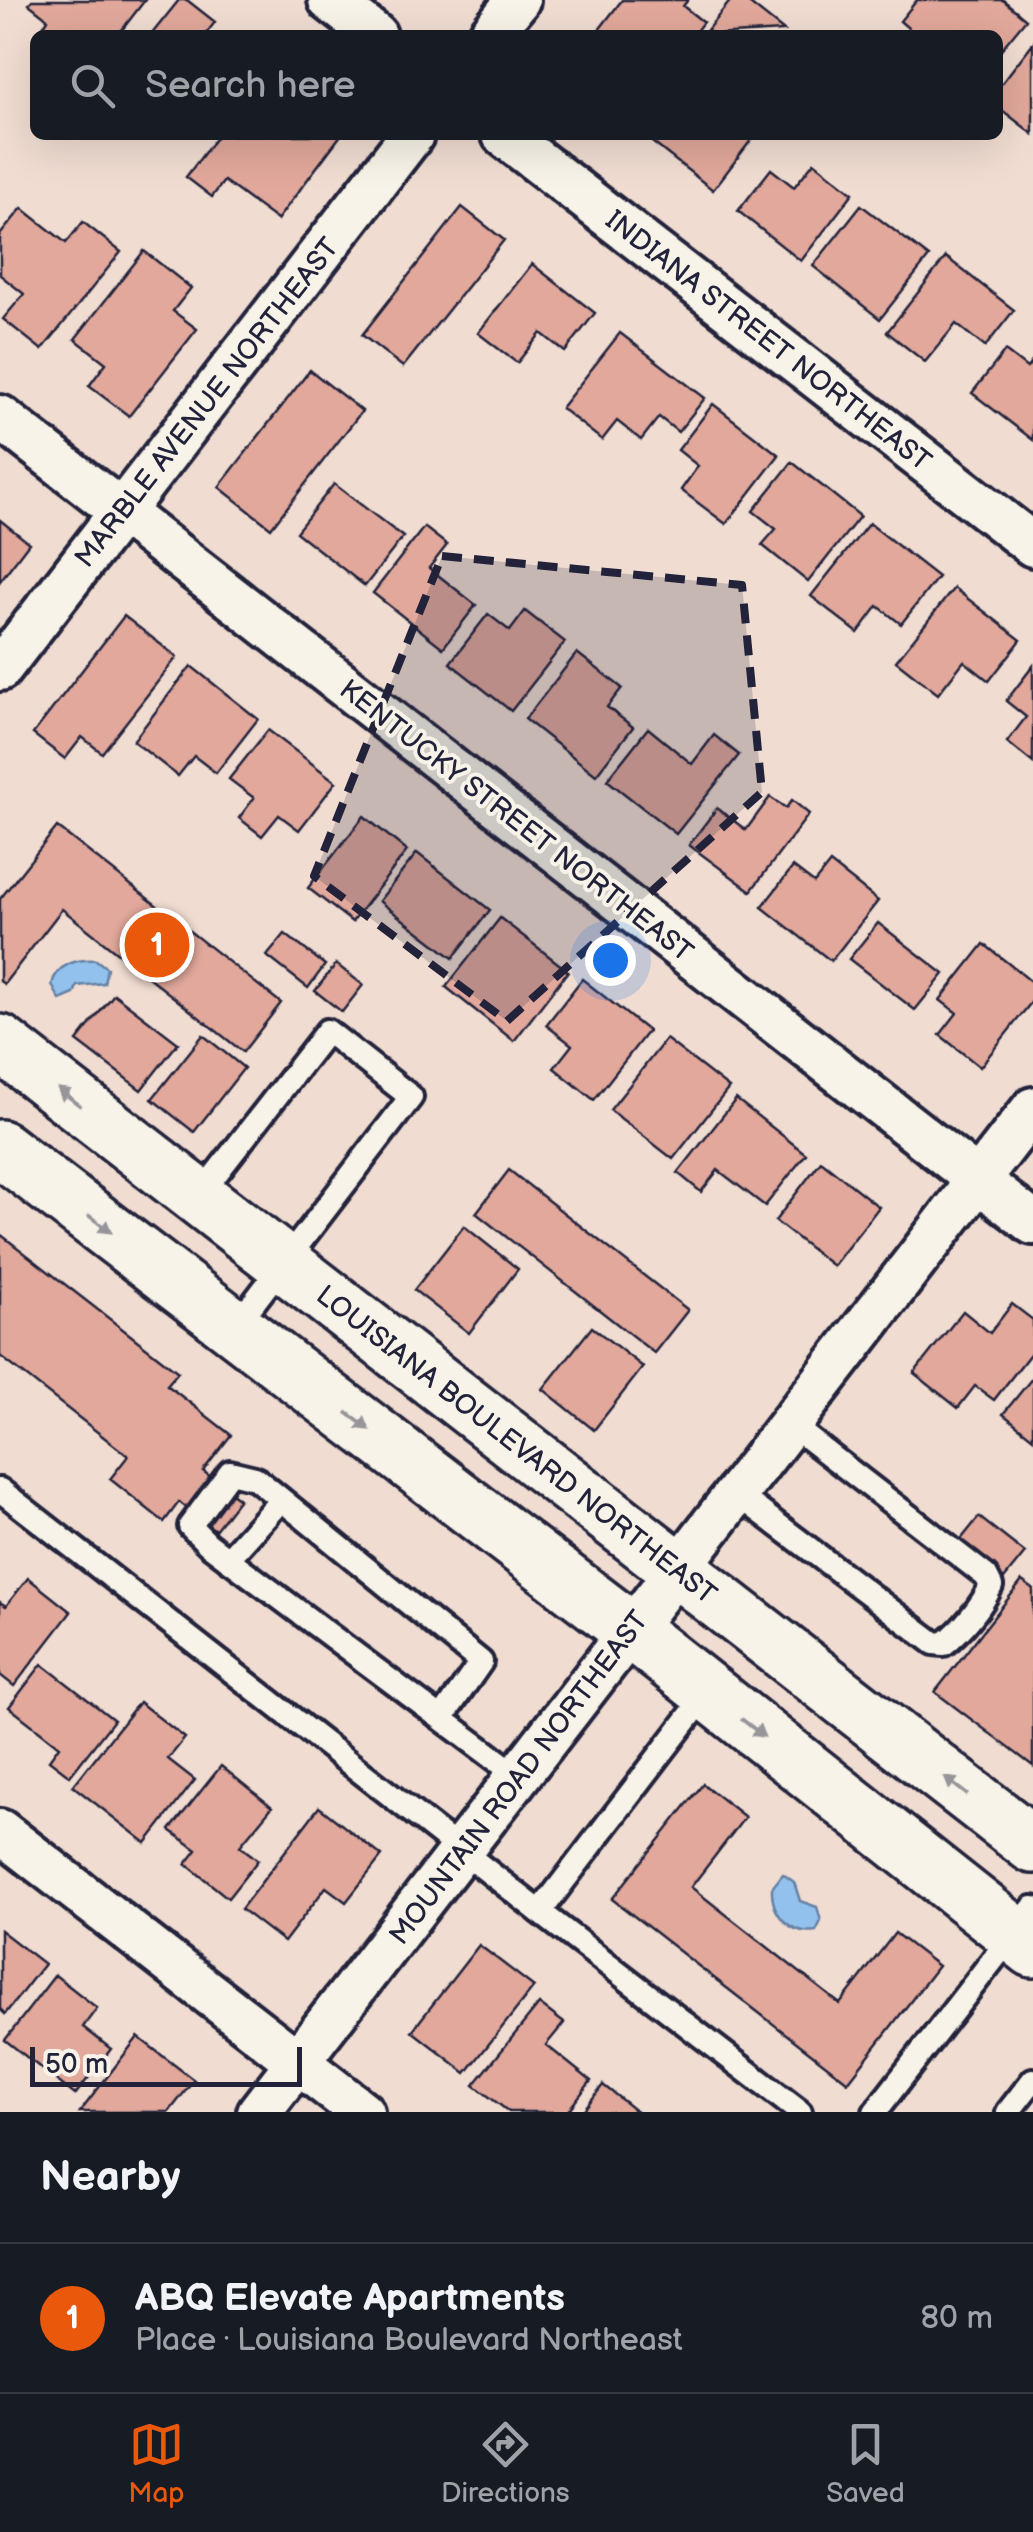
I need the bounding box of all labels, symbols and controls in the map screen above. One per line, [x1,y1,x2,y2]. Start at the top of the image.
search box [30,30,1003,140]
icon: search [65,58,120,113]
text: Search here [145,63,356,108]
street label: INDIANA STREET NORTHEAST [599,204,938,479]
street label: MARBLE AVENUE NORTHEAST [68,232,346,574]
street label: KENTUCKY STREET NORTHEAST [333,673,699,969]
pin: 1 [124,908,190,982]
your location [585,935,636,986]
one-way arrow [56,1087,82,1108]
one-way arrow [87,1213,113,1234]
street label: LOUISIANA BOULEVARD NORTHEAST [310,1279,723,1612]
one-way arrow [345,1411,371,1431]
street label: MOUNTAIN ROAD NORTHEAST [383,1604,656,1951]
one-way arrow [740,1717,766,1738]
one-way arrow [943,1776,969,1796]
scale bar [30,2042,302,2086]
text: 50 m [45,2048,108,2081]
text: Nearby [40,2152,180,2203]
text: ABQ Elevate Apartments [135,2276,565,2321]
text: 1 [66,2299,79,2338]
text: 80 m [920,2299,993,2338]
text: Place · Louisiana Boulevard Northeast [135,2321,683,2360]
tab: Map [128,2417,185,2510]
tab: Directions [441,2417,570,2510]
tab: Saved [826,2417,905,2510]

